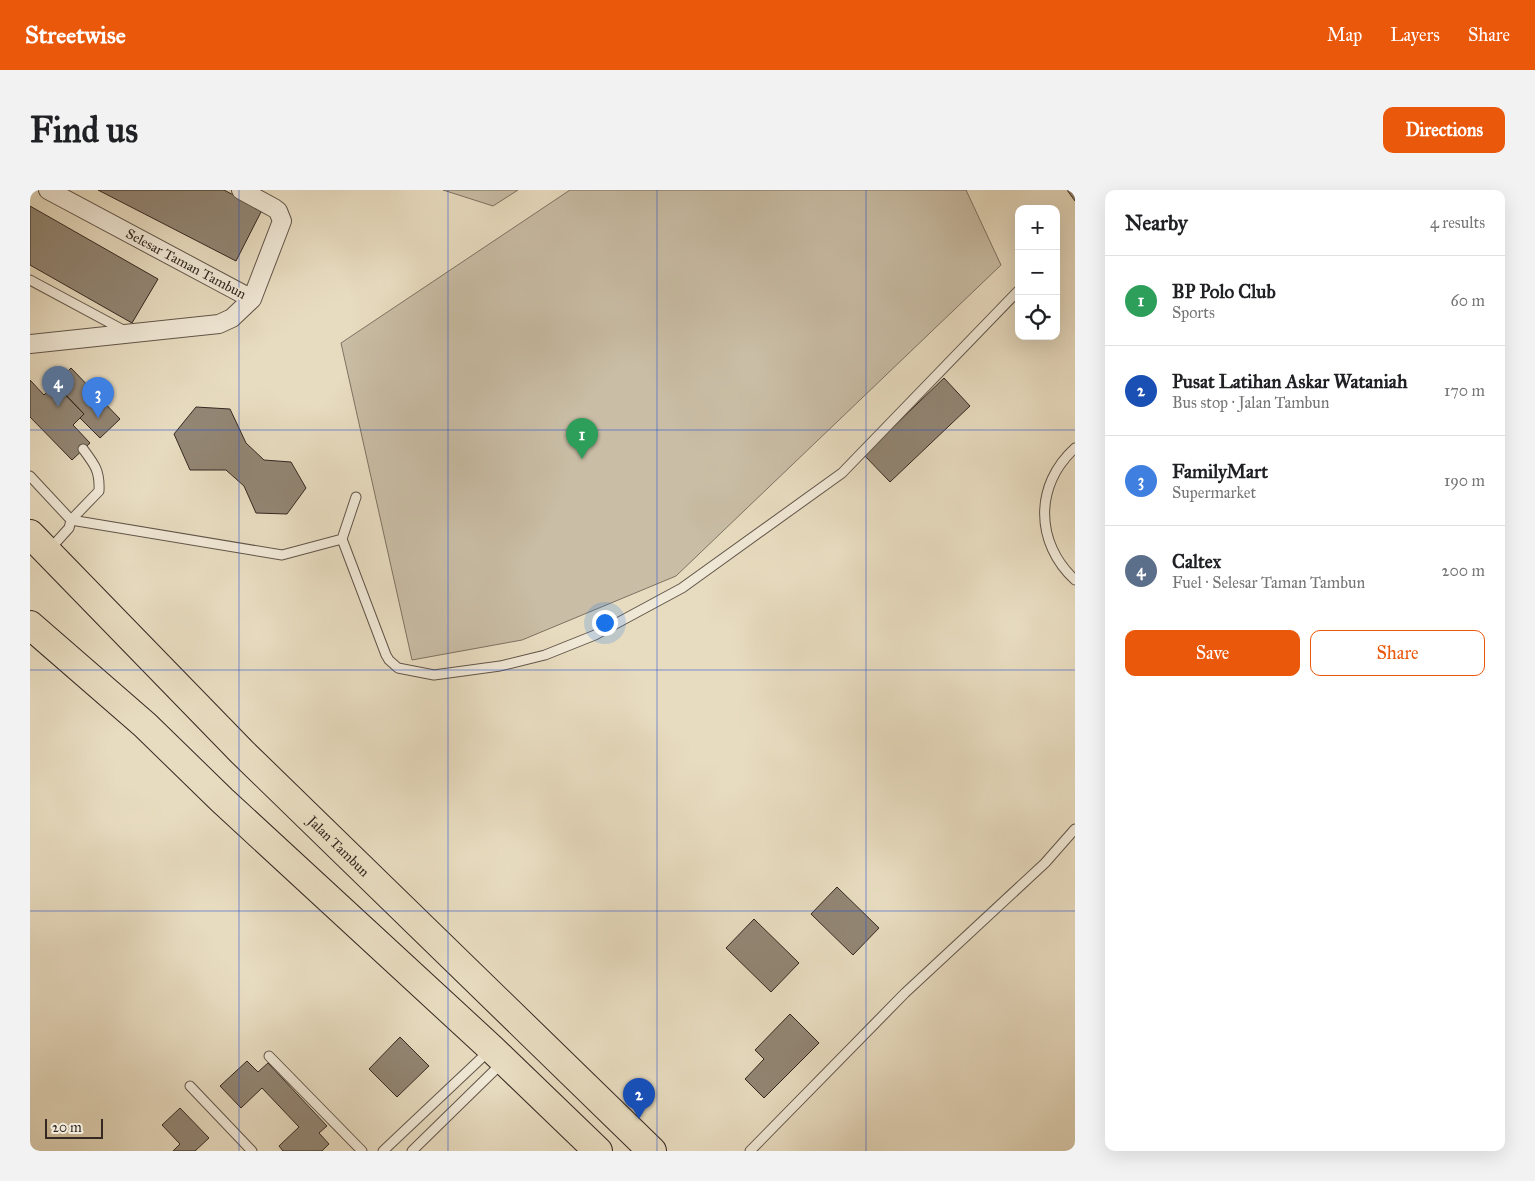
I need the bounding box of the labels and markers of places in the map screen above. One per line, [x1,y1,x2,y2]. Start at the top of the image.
pin: 4 [42,366,74,407]
pin: 3 [82,377,114,418]
pin: 1 [566,418,598,459]
pin: 2 [623,1078,655,1119]

